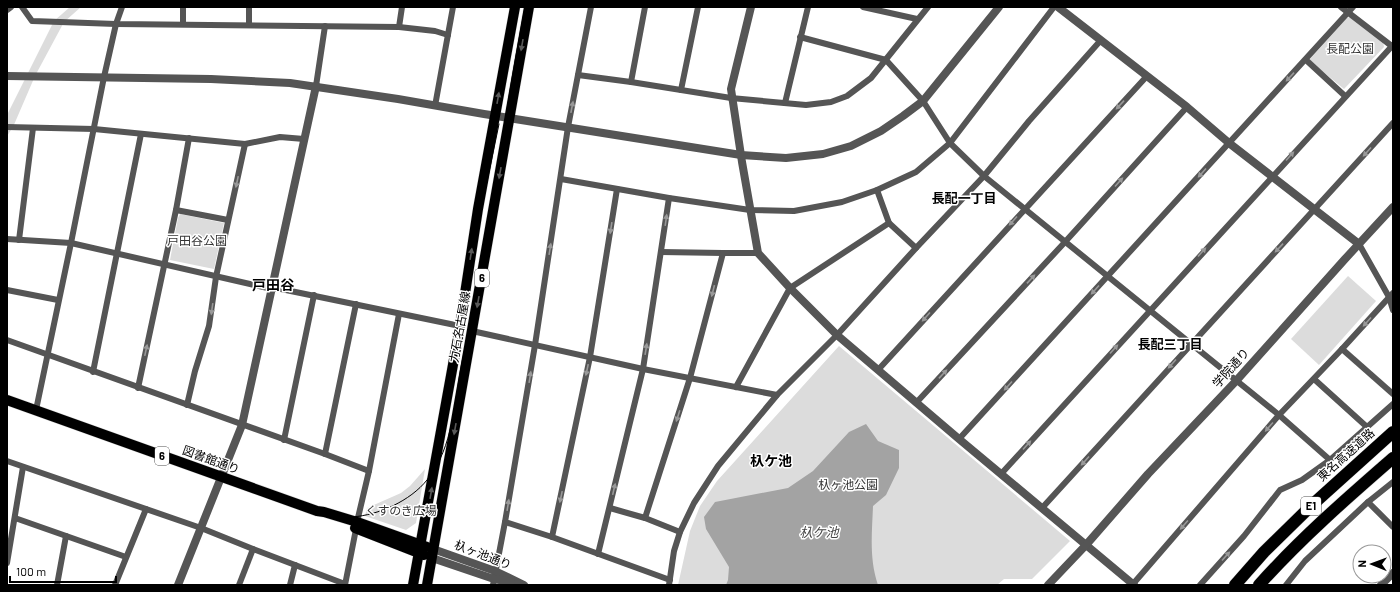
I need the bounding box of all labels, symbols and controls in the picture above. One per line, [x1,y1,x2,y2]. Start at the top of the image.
one-way arrow [519,39,525,52]
park label: 長配公園 [1326,41,1374,55]
one-way arrow [1286,73,1295,82]
one-way arrow [495,92,501,104]
one-way arrow [569,100,575,113]
one-way arrow [1115,100,1125,110]
one-way arrow [1362,147,1372,157]
one-way arrow [1285,151,1294,162]
one-way arrow [497,167,503,180]
one-way arrow [1197,168,1206,178]
one-way arrow [233,175,239,188]
one-way arrow [1114,177,1123,188]
district label: 長配一丁目 [931,190,997,206]
one-way arrow [663,214,669,226]
one-way arrow [1009,216,1018,226]
one-way arrow [608,221,614,234]
park label: 戸田谷公園 [167,233,227,247]
one-way arrow [547,243,553,255]
one-way arrow [1275,243,1284,253]
one-way arrow [468,248,474,260]
one-way arrow [1197,248,1206,257]
road number: 6 [475,269,489,287]
one-way arrow [1026,274,1035,283]
district label: 戸田谷 [252,276,295,293]
one-way arrow [710,285,716,297]
one-way arrow [1091,285,1100,295]
street label: 力石名古屋線 [446,290,472,364]
one-way arrow [474,295,480,308]
one-way arrow [209,303,215,315]
one-way arrow [921,312,930,322]
one-way arrow [1363,317,1372,326]
district label: 長配三丁目 [1137,336,1203,352]
one-way arrow [144,343,150,356]
one-way arrow [643,343,649,355]
one-way arrow [1110,343,1119,354]
street label: 学院通り [1209,345,1252,390]
one-way arrow [1168,360,1177,369]
one-way arrow [584,363,590,376]
one-way arrow [938,369,948,379]
one-way arrow [527,371,533,383]
one-way arrow [1003,381,1012,391]
one-way arrow [675,411,681,423]
one-way arrow [1264,422,1273,432]
one-way arrow [451,423,457,436]
street label: 東名高速道路 [1314,425,1377,484]
one-way arrow [1022,440,1032,450]
street label: 図書館通り [181,442,242,476]
road number: 6 [155,447,169,465]
district label: 杁ケ池 [750,452,792,469]
one-way arrow [1080,455,1089,466]
park label: 杁ヶ池公園 [818,477,878,491]
one-way arrow [612,483,618,495]
one-way arrow [428,486,434,499]
one-way arrow [557,491,563,503]
road number: E1 [1301,497,1321,515]
one-way arrow [505,499,511,512]
park label: くすのき広場 [365,503,437,517]
one-way arrow [1179,520,1188,530]
water label: 杁ケ池 [799,524,840,540]
street label: 杁ヶ池通り [453,537,514,571]
north arrow [1352,544,1392,584]
one-way arrow [1221,551,1231,561]
scale bar [10,558,116,584]
text: N [1355,560,1368,568]
text: 100 m [16,564,46,578]

